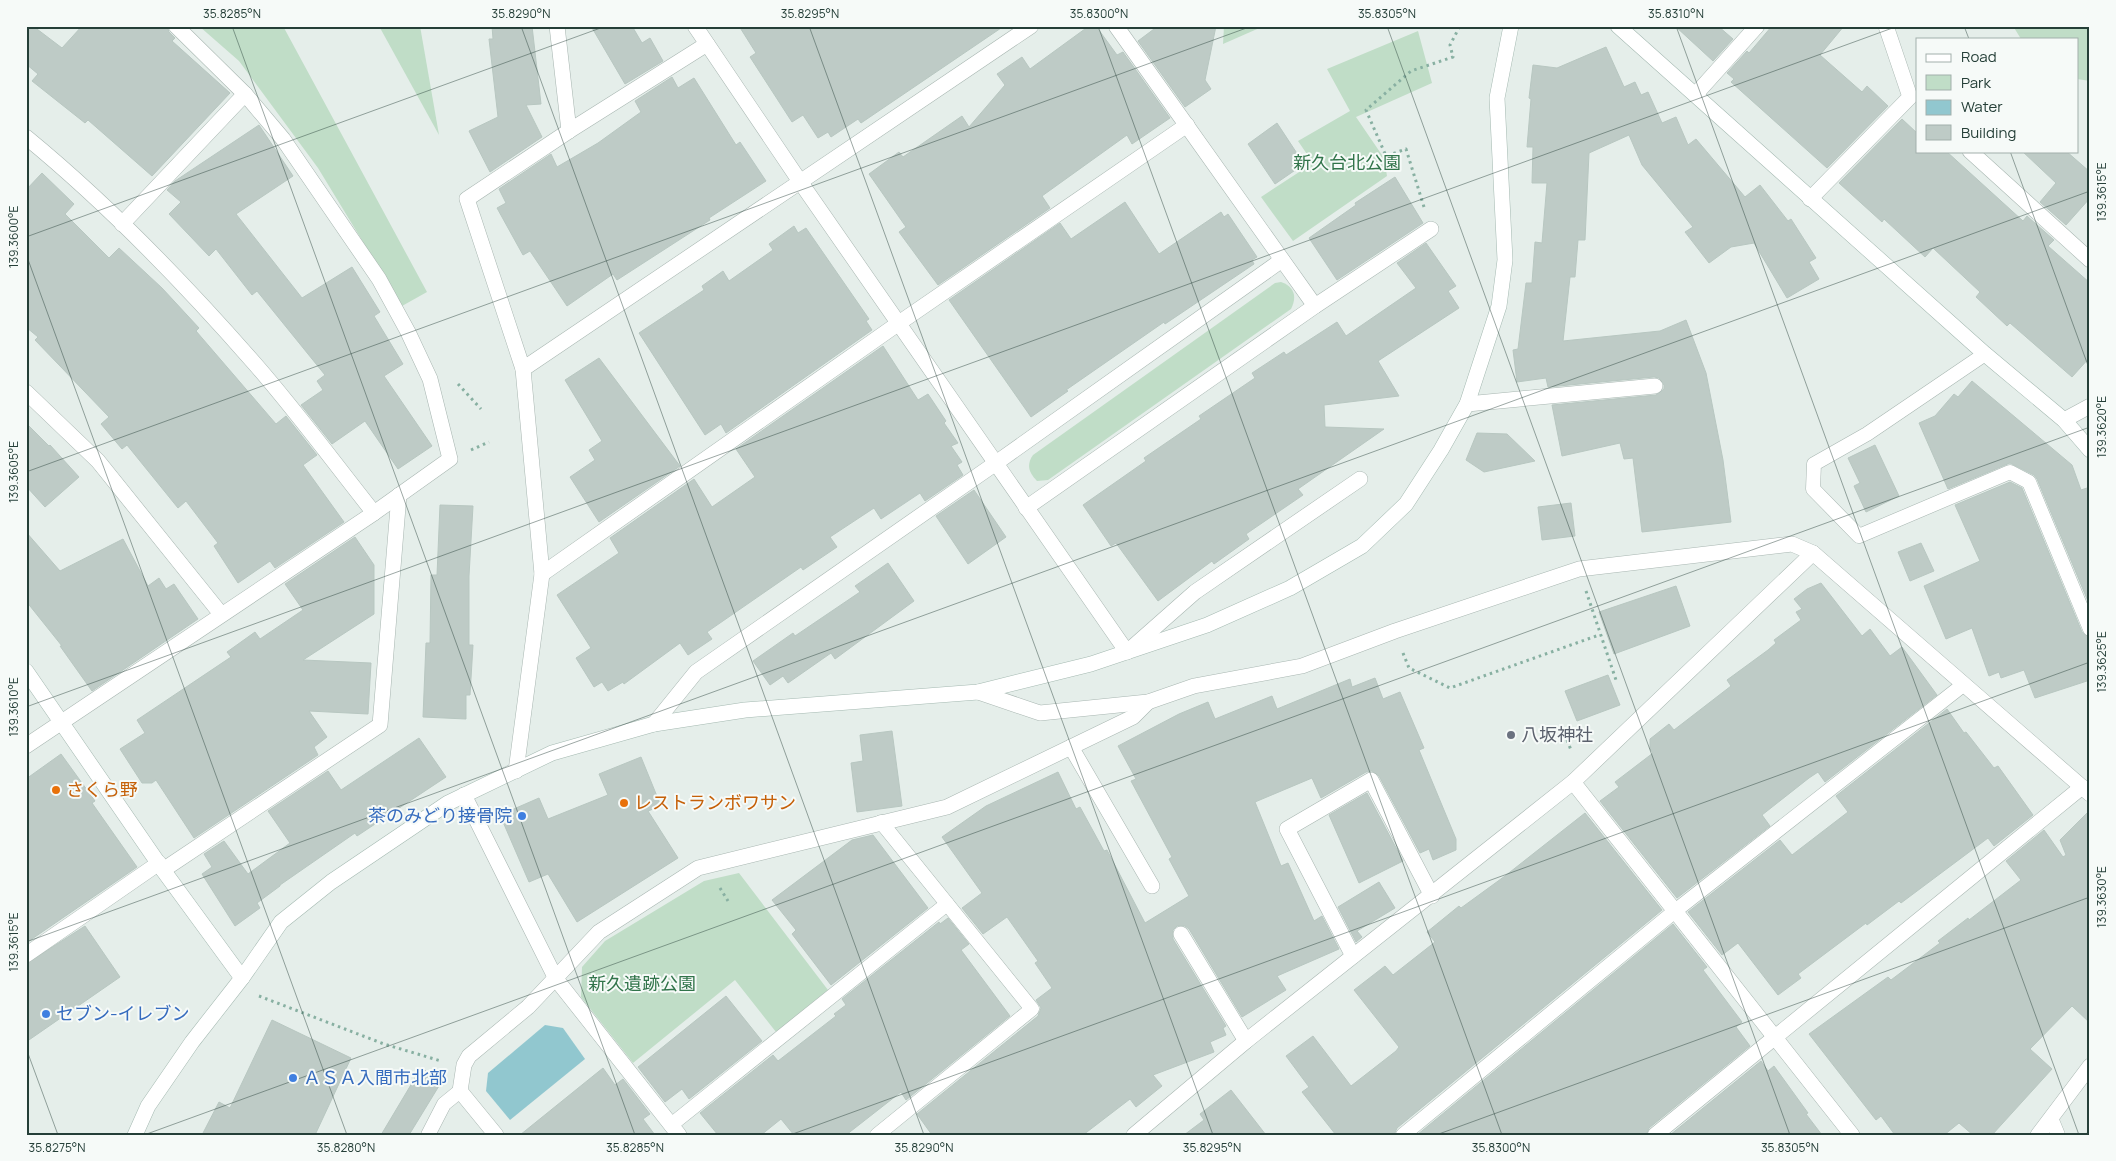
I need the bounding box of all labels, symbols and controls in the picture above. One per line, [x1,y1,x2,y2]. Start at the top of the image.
text: 35.8285°N [203,5,261,22]
text: 35.8290°N [492,5,550,22]
text: 35.8295°N [781,5,839,22]
text: 35.8300°N [1070,5,1128,22]
text: 35.8305°N [1358,5,1416,22]
text: 35.8310°N [1648,5,1704,22]
legend [1916,38,2078,152]
text: Road [1961,46,1997,67]
text: Park [1961,72,1991,93]
text: Water [1961,96,2003,117]
text: Building [1961,122,2016,143]
park label: 新久台北公園 [1293,150,1401,174]
text: 139.3615°E [2093,162,2110,222]
text: 139.3600°E [5,206,22,268]
text: 139.3620°E [2093,396,2110,458]
text: 139.3605°E [5,441,22,503]
text: 139.3625°E [2093,631,2110,693]
text: 139.3610°E [5,677,22,737]
place label: 八坂神社 [1521,722,1593,746]
marker: 八坂神社 [1505,729,1517,741]
place label: さくら野 [66,777,138,801]
marker: さくら野 [50,784,62,796]
place label: レストランボワサン [634,790,796,814]
marker: レストランボワサン [618,797,630,809]
place label: 茶のみどり接骨院 [368,803,512,827]
marker: 茶のみどり接骨院 [516,810,528,822]
text: 139.3630°E [2093,866,2110,928]
text: 139.3615°E [5,912,22,972]
park label: 新久遺跡公園 [588,971,696,995]
place label: セブン-イレブン [56,1001,190,1025]
marker: セブン-イレブン [40,1008,52,1020]
place label: ＡＳＡ入間市北部 [303,1065,447,1089]
marker: ＡＳＡ入間市北部 [287,1072,299,1084]
text: 35.8275°N [29,1139,85,1156]
text: 35.8280°N [317,1139,375,1156]
text: 35.8285°N [606,1139,664,1156]
text: 35.8290°N [895,1139,953,1156]
text: 35.8295°N [1183,1139,1241,1156]
text: 35.8300°N [1472,1139,1530,1156]
text: 35.8305°N [1761,1139,1819,1156]

